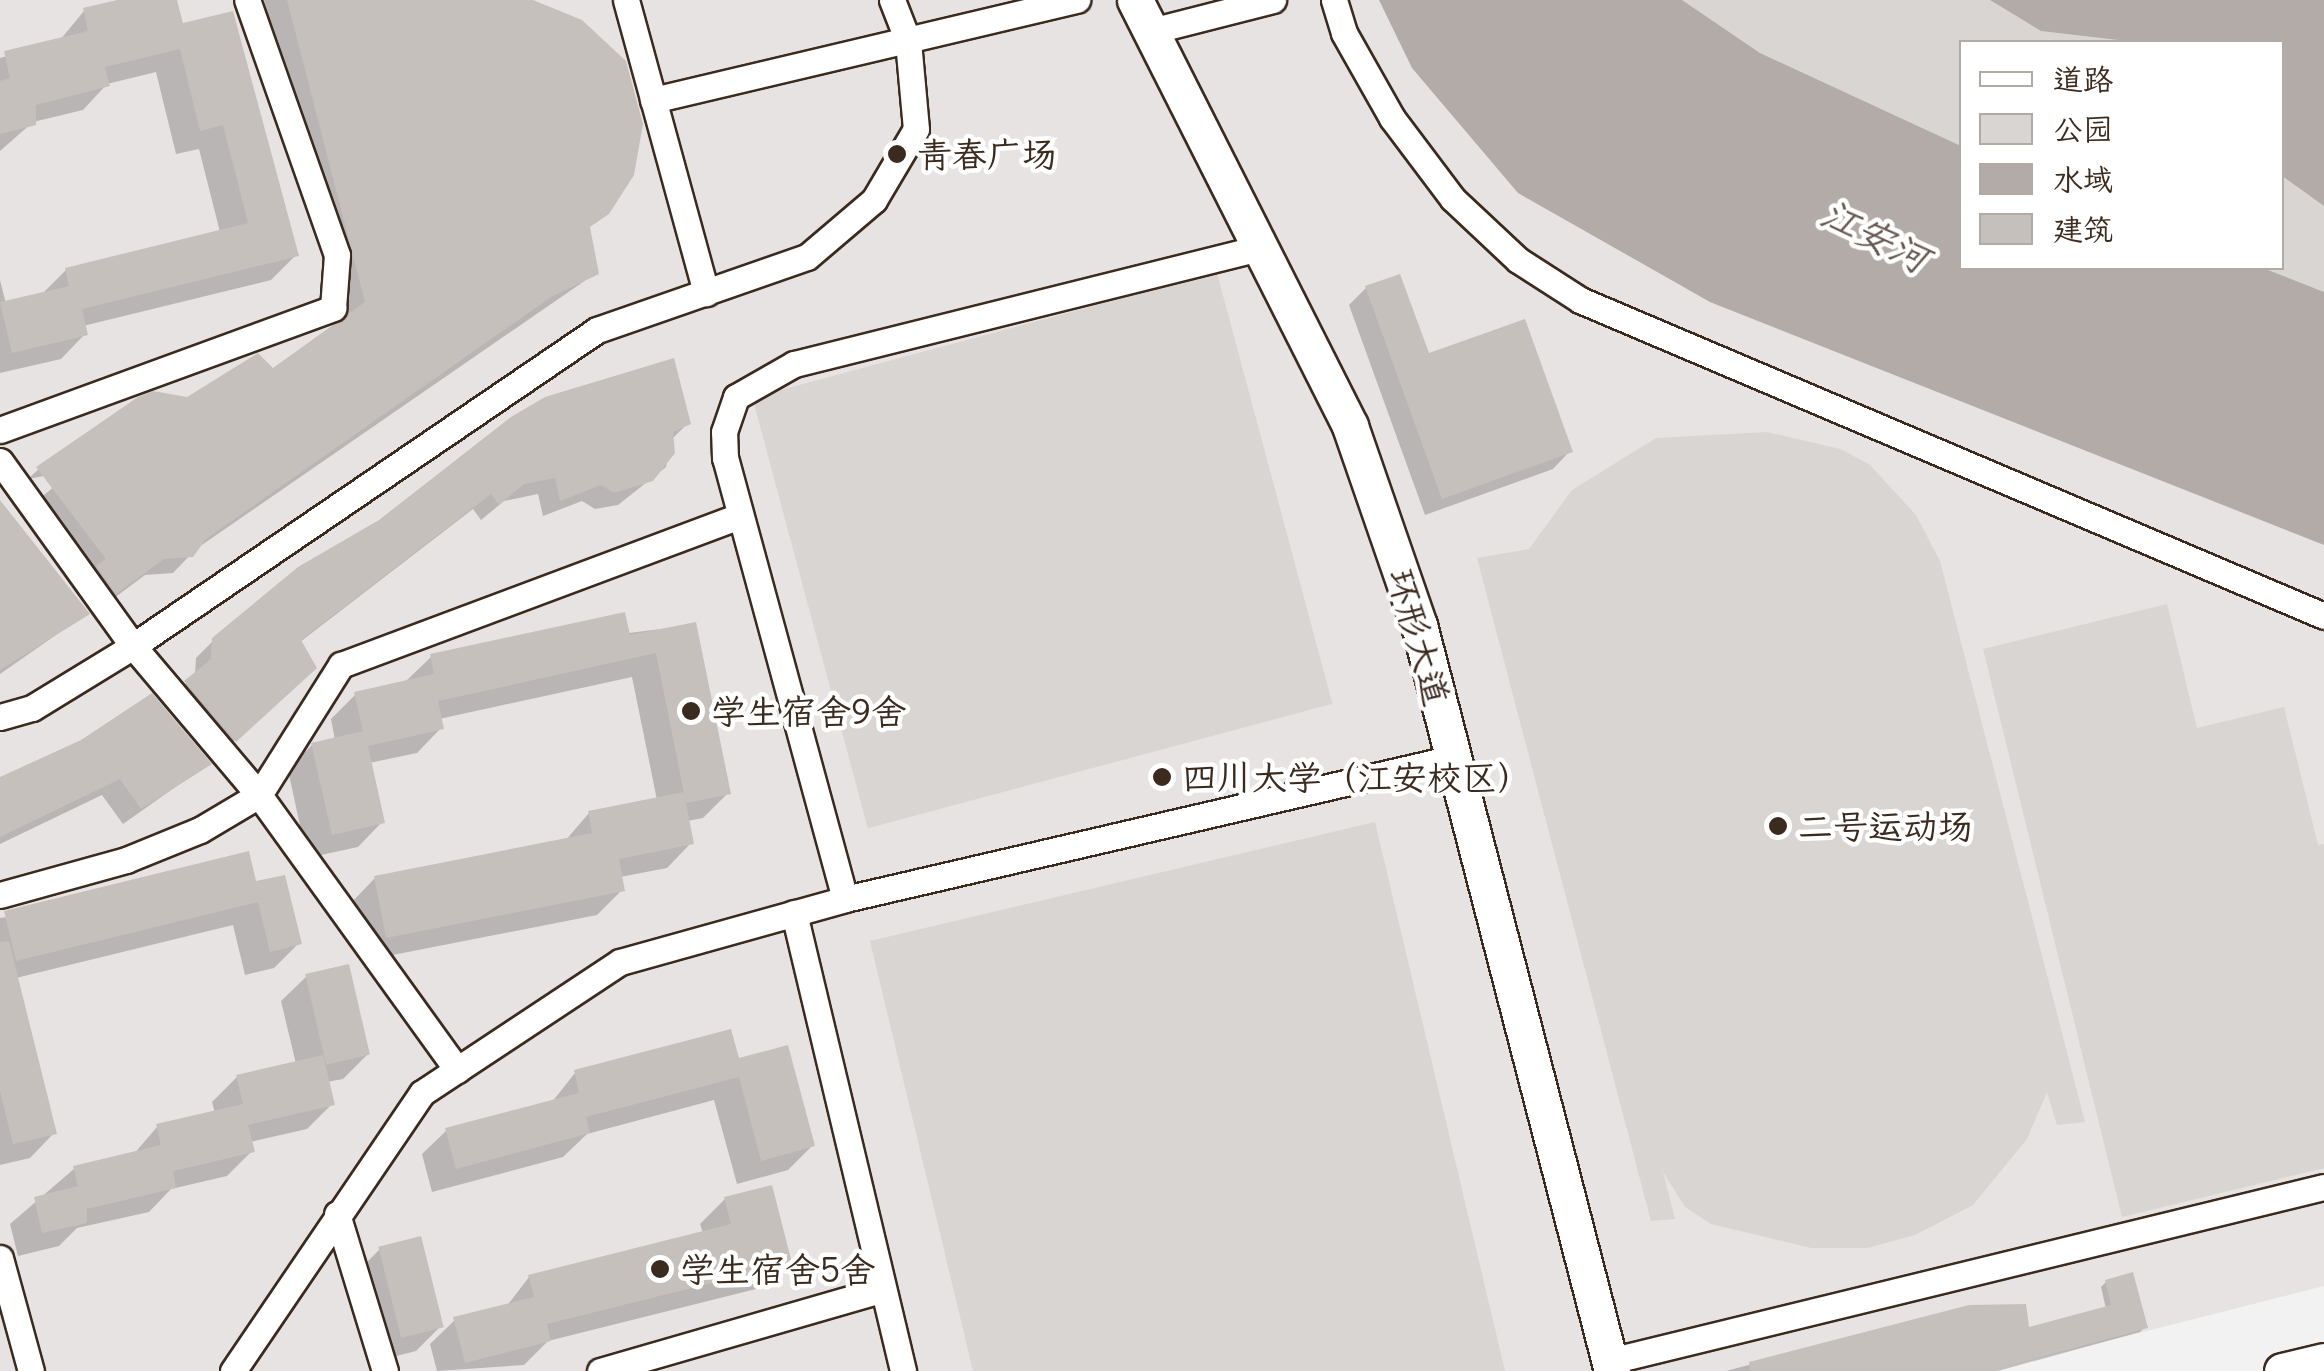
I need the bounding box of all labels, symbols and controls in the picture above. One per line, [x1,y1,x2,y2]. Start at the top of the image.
legend [1959,40,2284,270]
text: 道路 [2053,60,2113,98]
text: 公园 [2053,110,2113,148]
place label: 青春广场 [917,133,1057,175]
marker: 青春广场 [886,143,908,165]
text: 水域 [2053,160,2113,198]
water label: 江安河 [1814,190,1936,282]
text: 建筑 [2053,210,2113,248]
street label: 环形大道 [1380,564,1458,710]
place label: 学生宿舍9舍 [711,690,906,732]
marker: 学生宿舍9舍 [680,700,702,722]
place label: 四川大学（江安校区） [1182,756,1532,798]
marker: 四川大学（江安校区） [1151,766,1173,788]
place label: 二号运动场 [1798,805,1973,847]
marker: 二号运动场 [1767,815,1789,837]
place label: 学生宿舍5舍 [680,1248,875,1290]
marker: 学生宿舍5舍 [649,1258,671,1280]

